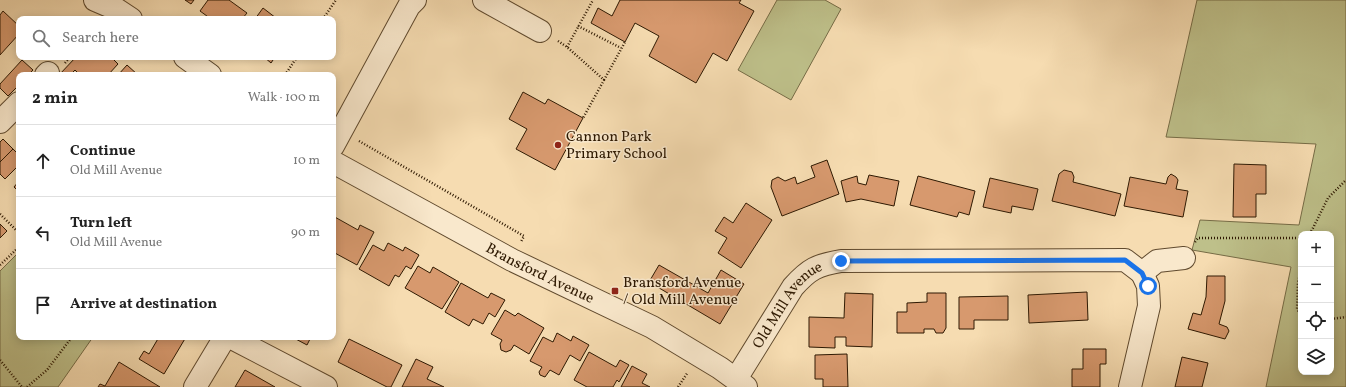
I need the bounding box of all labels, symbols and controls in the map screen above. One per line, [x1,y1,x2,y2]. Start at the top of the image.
search box [16,16,336,60]
icon: search [30,27,52,49]
text: Search here [62,28,139,49]
text: 2 min [32,87,78,110]
text: Walk · 100 m [248,89,320,107]
place label: Cannon Park Primary School [566,127,667,165]
marker: Cannon Park Primary School [553,140,563,150]
text: Continue [70,141,135,162]
icon: ahead [32,150,54,172]
text: 10 m [293,152,320,170]
text: Old Mill Avenue [70,162,162,180]
text: Turn left [70,213,132,234]
icon: left [32,222,54,244]
text: 90 m [291,224,320,242]
map controls [1298,231,1334,375]
button: + [1298,231,1334,267]
text: Old Mill Avenue [70,234,162,252]
street label: Bransford Avenue [481,238,597,310]
route end [832,252,850,270]
street label: Old Mill Avenue [748,257,826,353]
button: − [1298,267,1334,303]
place label: Bransford Avenue / Old Mill Avenue [623,273,741,311]
route start [1139,277,1157,295]
marker: Bransford Avenue / Old Mill Avenue [610,286,620,296]
icon: arrive [32,294,54,316]
text: Arrive at destination [70,294,217,315]
button: locate [1298,303,1334,339]
button: layers [1298,339,1334,375]

